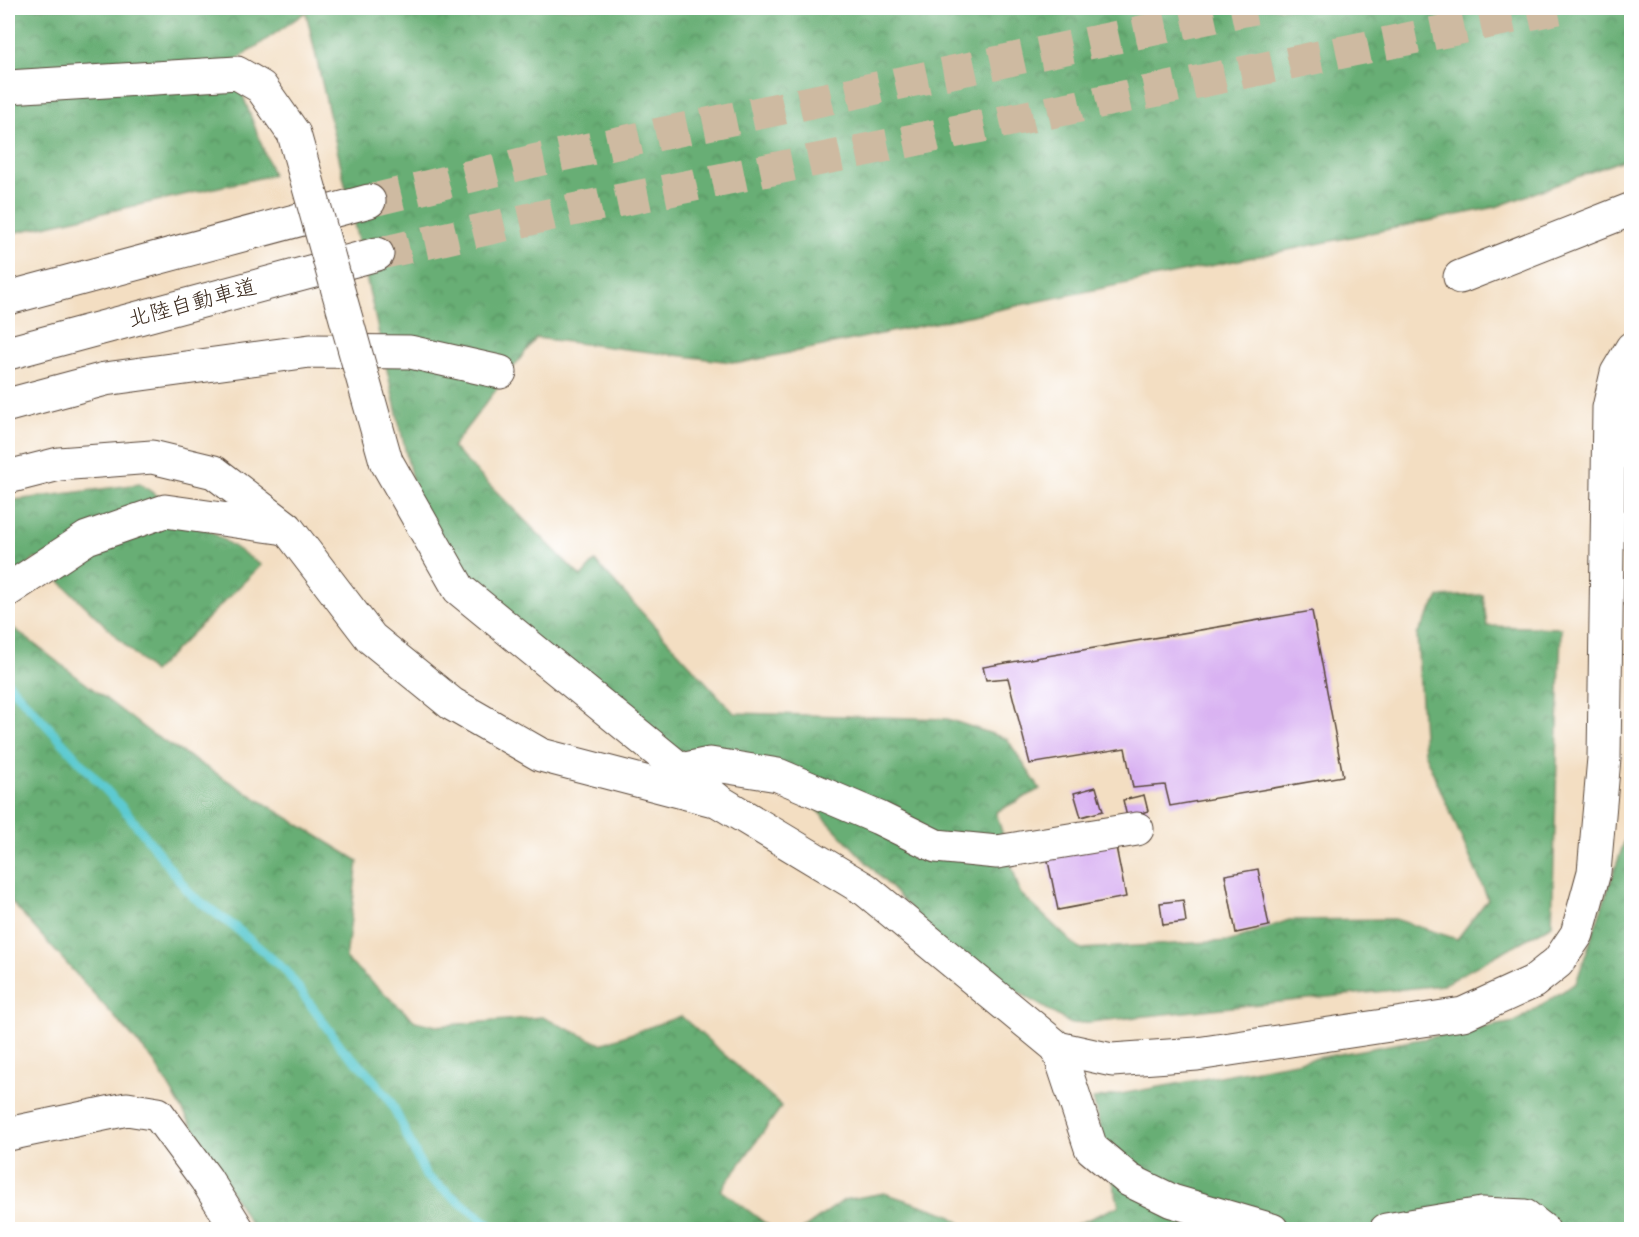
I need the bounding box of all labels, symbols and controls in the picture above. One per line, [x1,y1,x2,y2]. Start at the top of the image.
street label: 北陸自動車道 [125,273,261,337]

